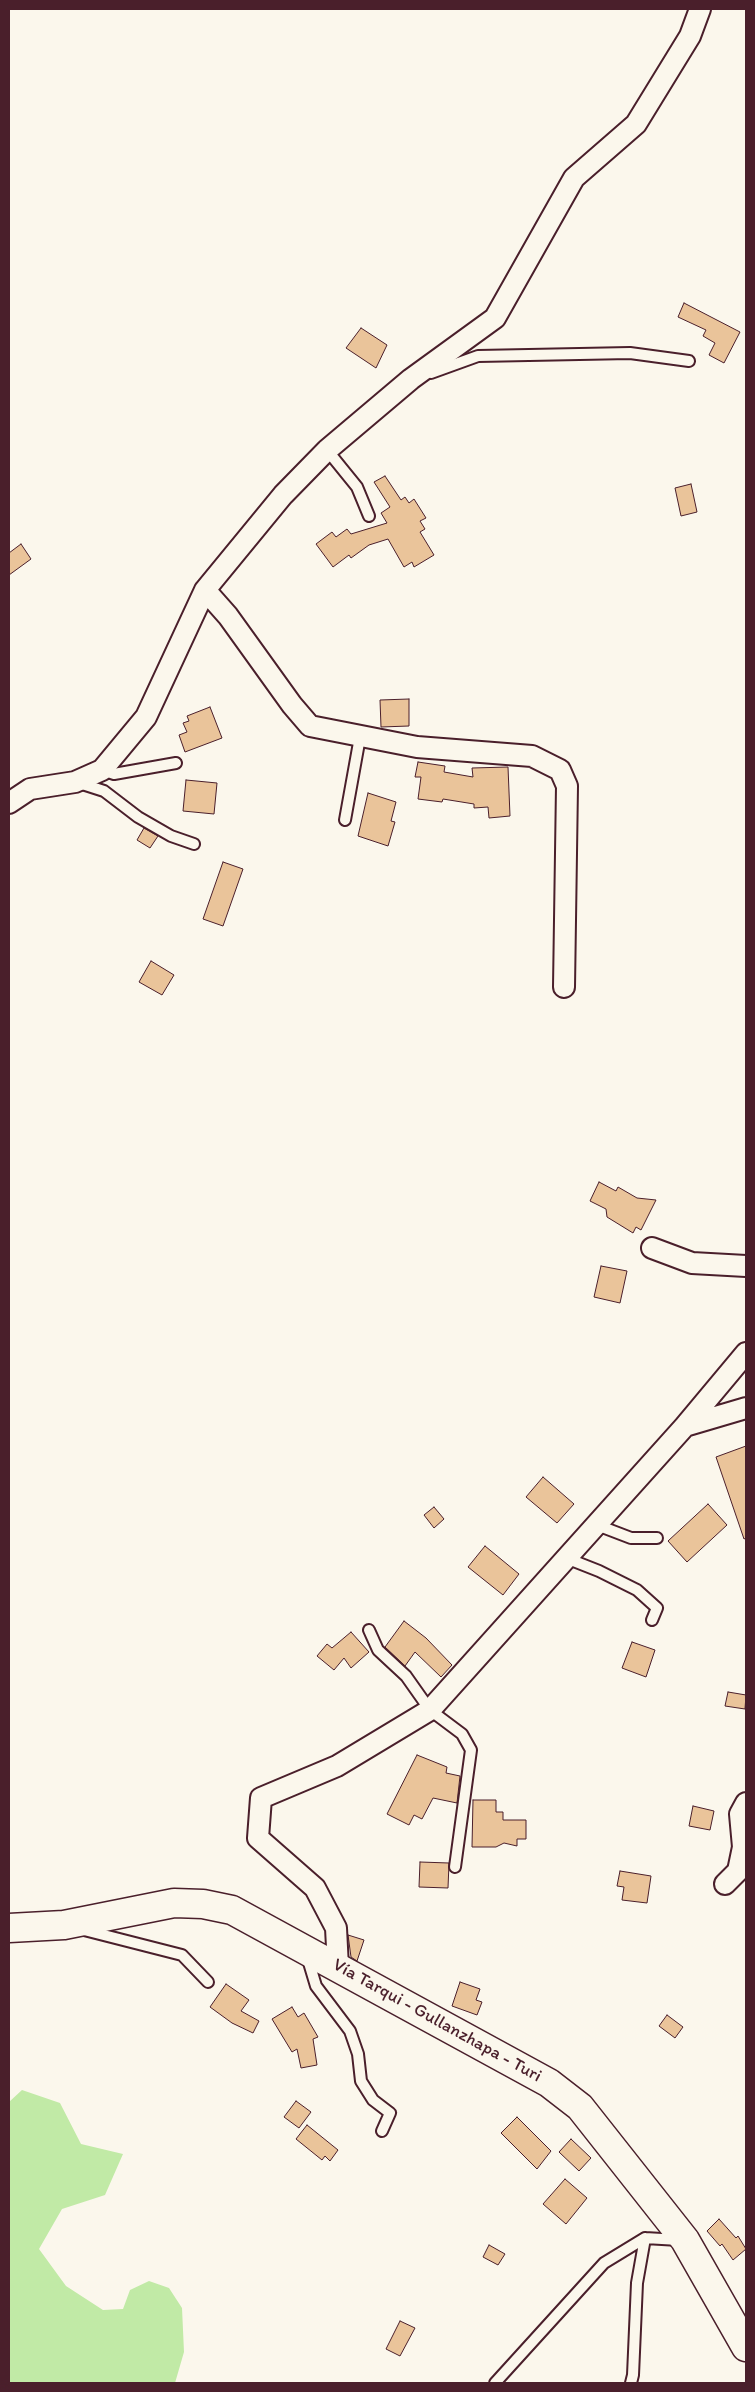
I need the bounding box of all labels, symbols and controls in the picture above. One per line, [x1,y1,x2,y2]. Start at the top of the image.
street label: Vía Tarqui - Gullanzhapa - Turi [329,1954,545,2088]

